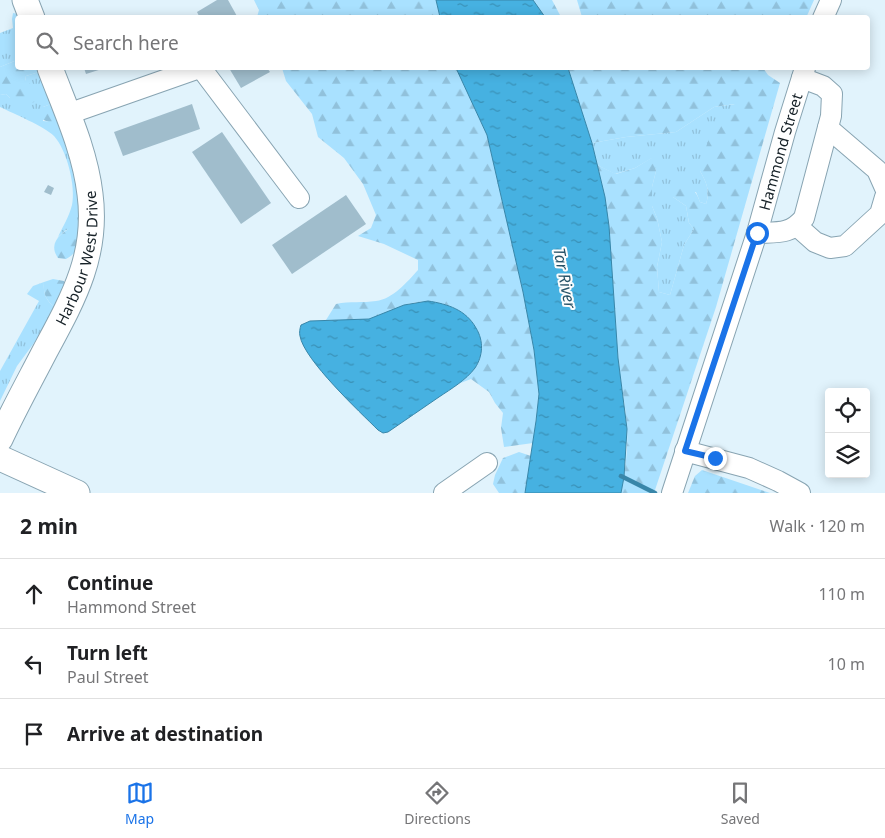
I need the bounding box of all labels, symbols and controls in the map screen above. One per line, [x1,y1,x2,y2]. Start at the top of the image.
search box [15,15,870,70]
icon: search [33,29,61,57]
text: Search here [73,30,179,56]
street label: Hammond Street [754,90,807,213]
street label: Harbour West Drive [51,190,102,328]
route start [746,222,769,245]
water label: Tar River [548,246,582,311]
map controls [825,388,870,478]
button: locate [825,388,870,433]
button: layers [825,433,870,478]
route end [704,447,727,470]
text: 2 min [20,512,78,540]
text: Walk · 120 m [770,515,865,537]
text: Continue [67,570,153,596]
icon: ahead [20,580,48,608]
text: 110 m [818,583,865,605]
text: Hammond Street [67,596,196,618]
text: Turn left [67,640,148,666]
icon: left [20,650,48,678]
text: 10 m [828,653,865,675]
text: Paul Street [67,666,149,688]
icon: arrive [20,720,48,748]
text: Arrive at destination [67,721,263,747]
tab: Map [125,779,154,828]
tab: Directions [404,779,471,828]
tab: Saved [721,779,760,828]

